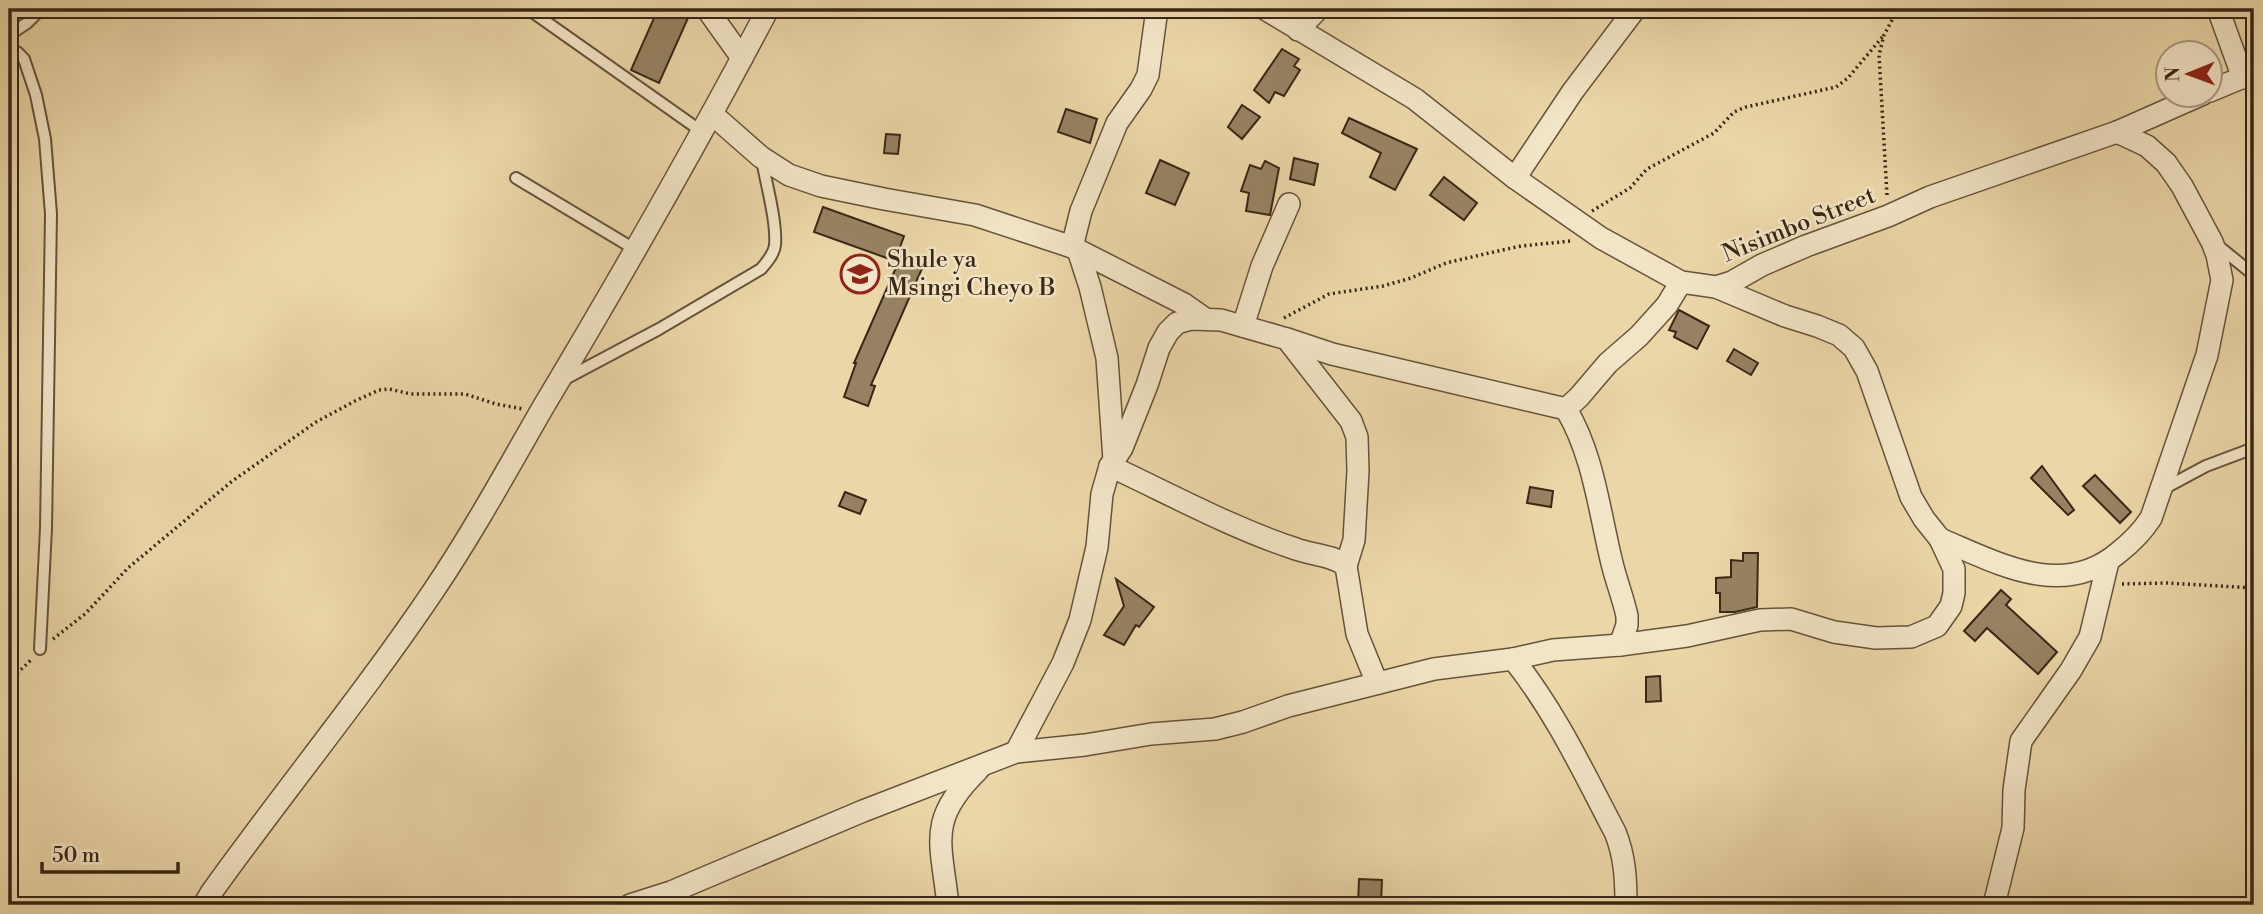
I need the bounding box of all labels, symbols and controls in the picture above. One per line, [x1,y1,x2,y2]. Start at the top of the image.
north arrow [2154,38,2224,108]
text: N [2161,67,2185,82]
street label: Nisimbo Street [1718,180,1880,269]
place label: Shule ya Msingi Cheyo B [887,245,1056,303]
school or university icon: Shule ya Msingi Cheyo B [839,253,881,295]
scale bar [42,830,178,874]
text: 50 m [52,843,100,869]

